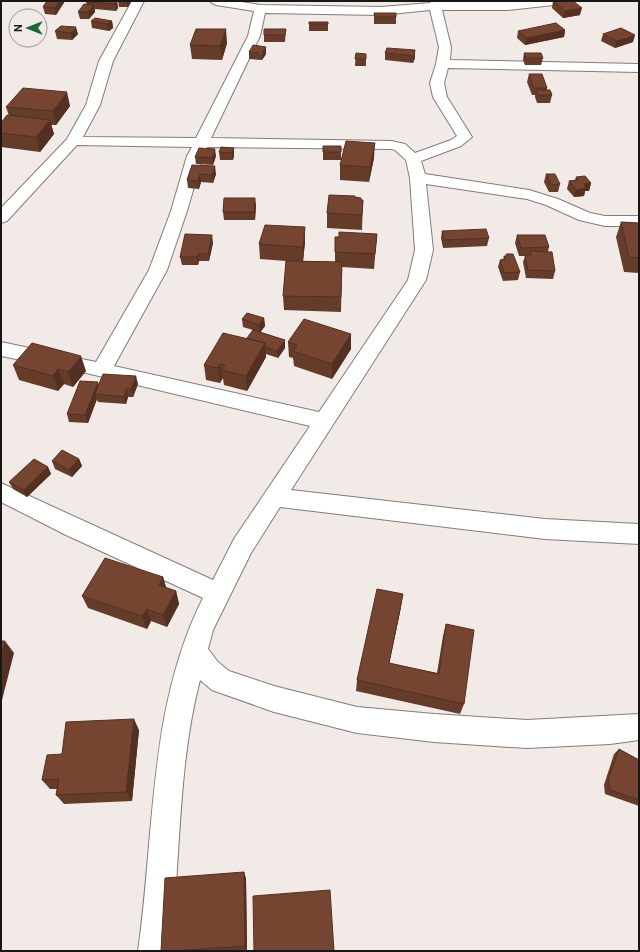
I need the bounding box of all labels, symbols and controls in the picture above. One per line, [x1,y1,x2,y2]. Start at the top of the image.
north arrow [8,8,48,48]
text: N [12,24,25,32]

